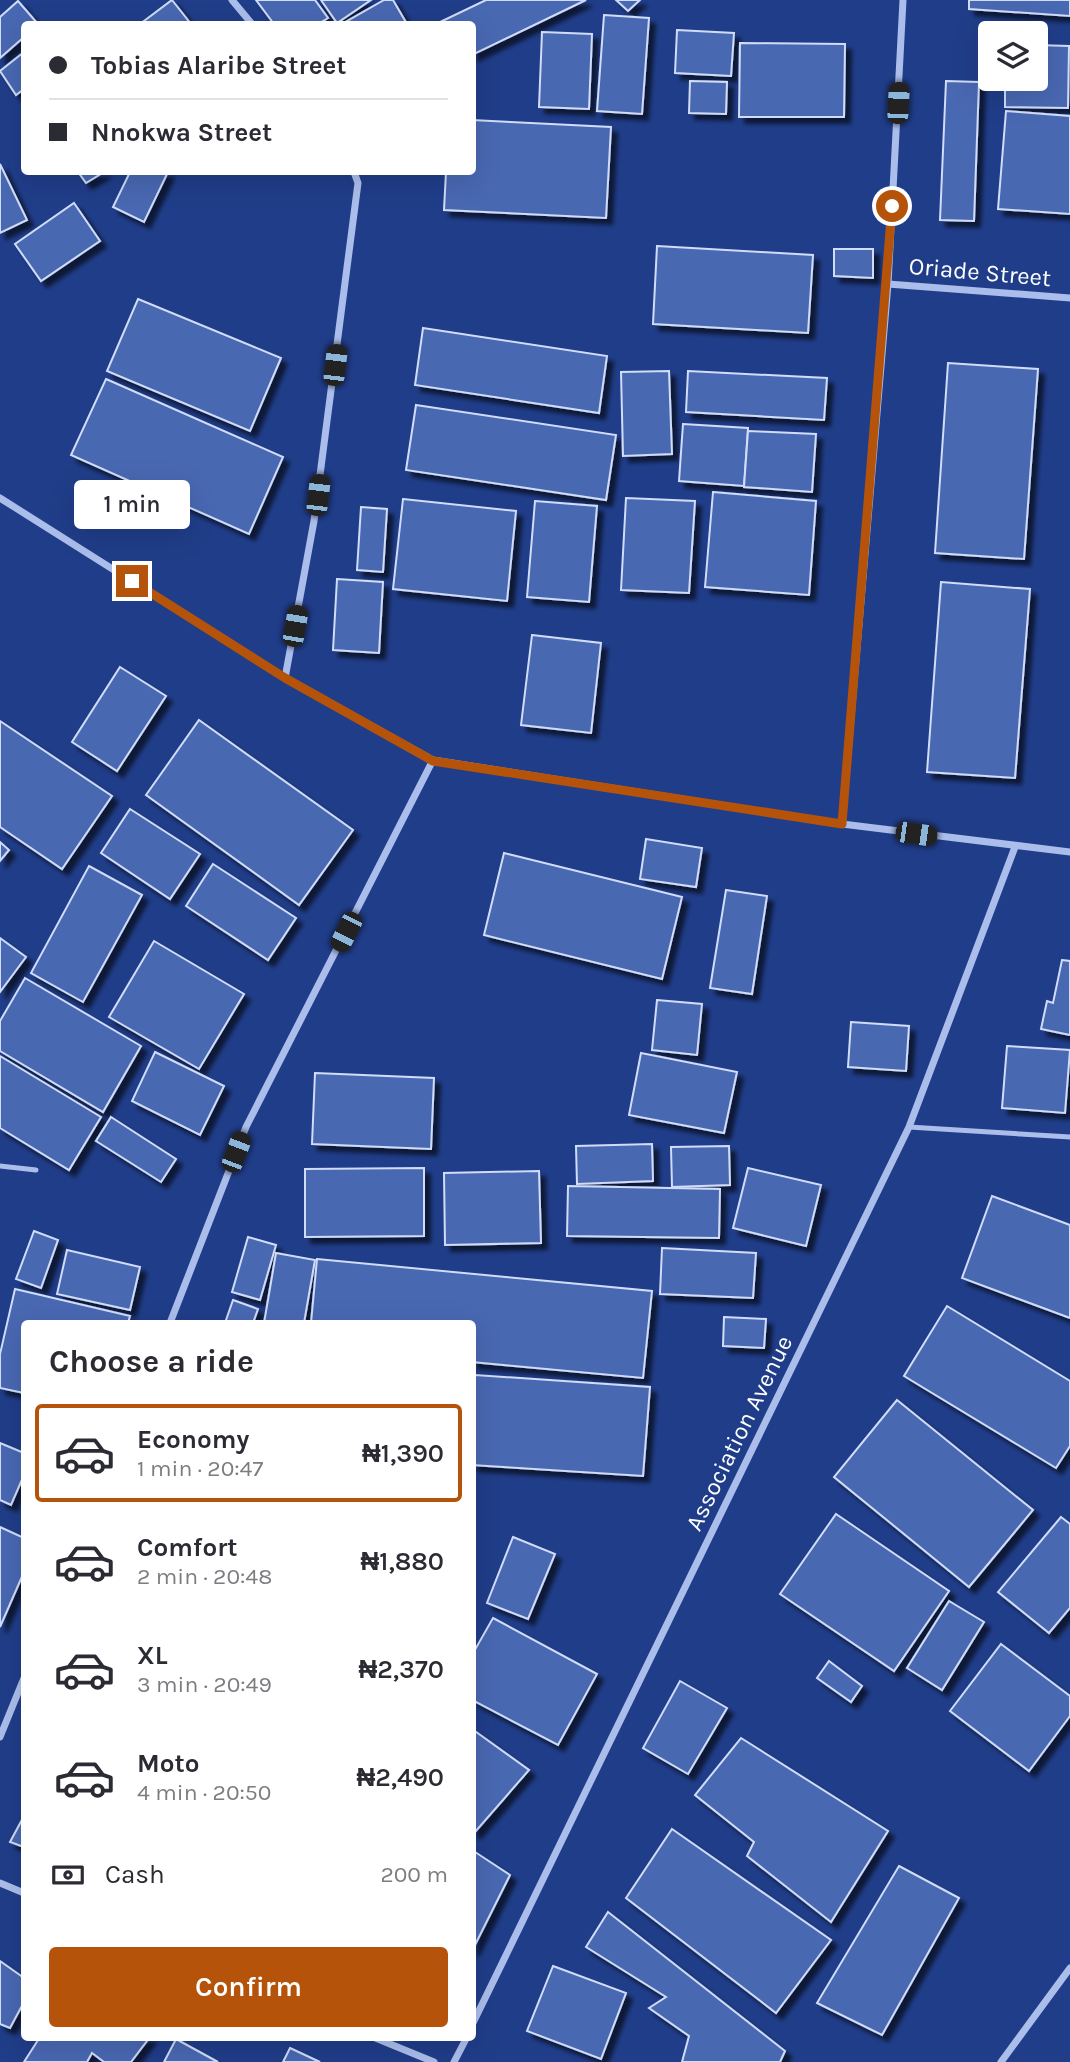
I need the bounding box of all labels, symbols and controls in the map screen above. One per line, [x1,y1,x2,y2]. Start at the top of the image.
map controls [978,21,1048,91]
button: layers [978,21,1048,91]
text: Tobias Alaribe Street [91,50,346,81]
car [887,81,910,125]
text: Nnokwa Street [91,117,272,148]
route start [876,190,908,222]
street label: Oriade Street [908,252,1052,292]
car [323,343,348,387]
car [306,473,331,517]
callout: 1 min [74,480,190,528]
text: 1 min [103,491,161,518]
route end [116,565,148,597]
car [282,603,309,649]
car [894,821,939,847]
car [328,909,365,955]
car [219,1129,254,1175]
street label: Association Avenue [680,1331,798,1535]
text: Choose a ride [49,1343,254,1380]
icon: car [53,1422,116,1485]
text: Economy [137,1424,249,1455]
text: ₦1,390 [362,1438,444,1469]
text: 1 min · 20:47 [137,1455,263,1482]
icon: car [53,1530,116,1593]
text: Comfort [137,1532,238,1563]
text: ₦1,880 [361,1546,444,1577]
text: 2 min · 20:48 [137,1563,272,1590]
icon: car [53,1638,116,1701]
text: XL [137,1640,168,1671]
text: ₦2,370 [359,1654,444,1685]
text: 3 min · 20:49 [137,1671,272,1698]
icon: car [53,1746,116,1809]
text: Moto [137,1748,199,1779]
text: ₦2,490 [356,1762,444,1793]
text: 4 min · 20:50 [137,1779,272,1806]
icon: cash [49,1856,87,1894]
text: Cash [105,1859,165,1890]
text: 200 m [380,1861,448,1888]
button: Confirm [49,1947,448,2027]

